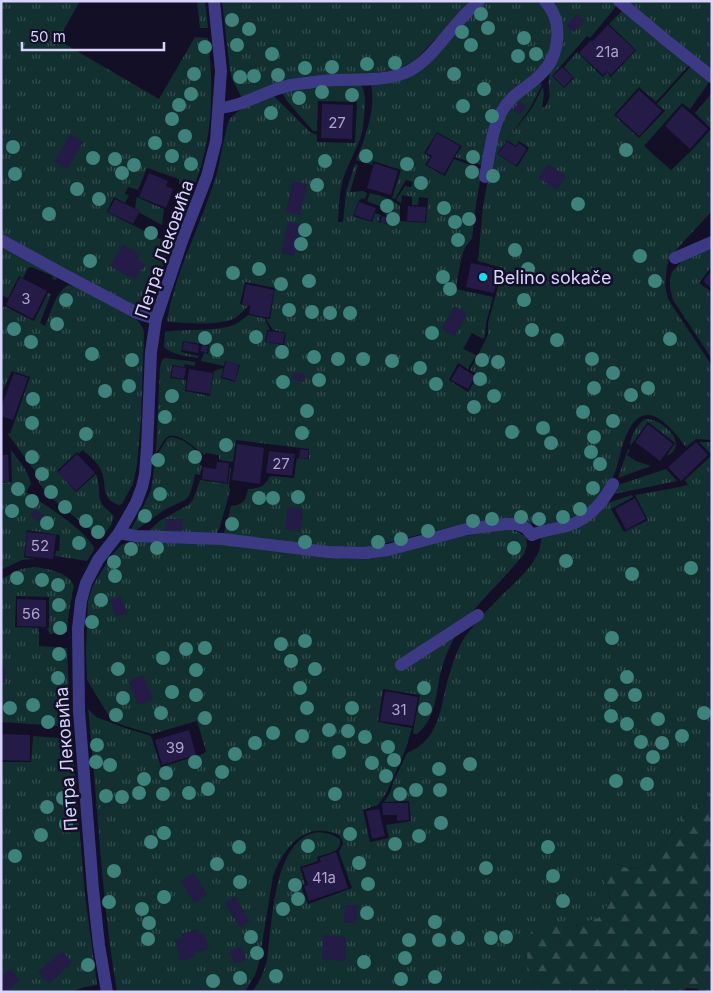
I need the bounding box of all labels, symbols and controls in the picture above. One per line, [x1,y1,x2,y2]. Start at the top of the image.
scale bar [22,20,165,52]
text: 50 m [30,27,66,46]
house number: 21a [595,42,619,61]
house number: 27 [328,113,346,132]
street label: Петра Лековића [131,177,197,321]
place label: Belino sokače [493,267,612,288]
marker: Belino sokače [477,271,489,283]
house number: 3 [21,289,31,308]
house number: 27 [272,454,290,473]
house number: 52 [31,536,49,555]
house number: 56 [22,604,40,623]
street label: Петра Лековића [50,686,82,832]
house number: 31 [391,700,407,719]
house number: 39 [166,738,184,757]
house number: 41a [312,868,336,887]

